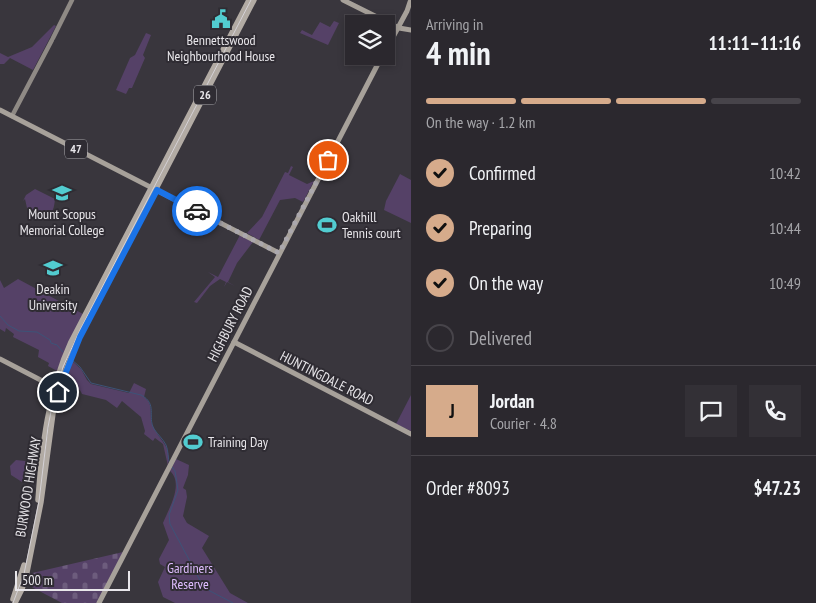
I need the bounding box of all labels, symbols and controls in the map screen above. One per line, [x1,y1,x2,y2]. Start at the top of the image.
public building icon: Bennettswood Neighbourhood House [210,8,232,30]
text: Arriving in [426,14,483,34]
map controls [345,15,395,65]
button: layers [345,15,395,65]
place label: Bennettswood Neighbourhood House [167,31,275,65]
text: 11:11–11:16 [708,31,801,55]
text: 4 min [426,32,491,74]
road number: 26 [194,86,216,104]
text: On the way · 1.2 km [426,112,536,132]
pin [307,139,349,181]
road number: 47 [65,140,87,158]
icon: bag [314,146,342,174]
icon: check [426,159,454,187]
text: Confirmed [469,161,536,185]
text: 10:42 [769,163,801,183]
school or university icon: Mount Scopus Memorial College [51,182,73,204]
courier [172,186,222,236]
icon: car [183,197,211,225]
place label: Mount Scopus Memorial College [20,205,105,239]
place label: Oakhill Tennis court [342,208,401,242]
sports icon: Oakhill Tennis court [316,214,338,236]
icon: check [426,214,454,242]
text: Preparing [469,216,532,240]
text: 10:44 [769,218,801,238]
school or university icon: Deakin University [42,257,64,279]
icon: check [426,269,454,297]
text: On the way [469,271,543,295]
text: 10:49 [769,273,801,293]
place label: Deakin University [29,280,78,314]
street label: HIGHBURY ROAD [203,283,257,365]
text: Delivered [469,326,532,350]
street label: HUNTINGDALE ROAD [277,347,377,409]
pin [37,371,79,413]
icon: home [44,378,72,406]
button: chat [685,385,737,437]
button: phone [749,385,801,437]
text: Jordan [490,389,534,413]
text: J [449,399,455,423]
text: Courier · 4.8 [490,413,557,433]
sports icon: Training Day [182,431,204,453]
place label: Training Day [208,433,269,451]
street label: BURWOOD HIGHWAY [11,435,45,538]
text: Order #8093 [426,476,510,500]
text: $47.23 [753,476,801,500]
park label: Gardiners Reserve [167,559,213,593]
scale bar [15,568,130,591]
text: 500 m [22,571,53,589]

